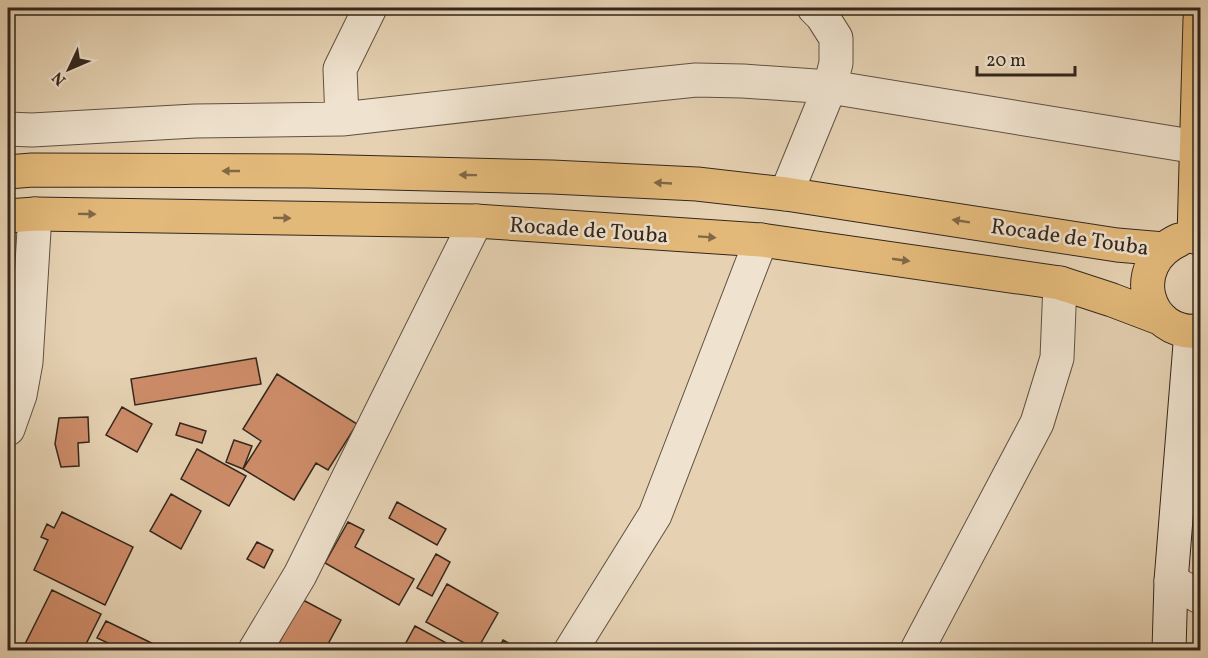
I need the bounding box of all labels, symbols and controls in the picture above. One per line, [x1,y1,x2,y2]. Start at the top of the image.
north arrow [39,39,99,99]
scale bar [977,39,1074,77]
text: 20 m [986,49,1026,74]
text: N [47,66,72,90]
one-way arrow [222,166,241,176]
one-way arrow [459,170,478,180]
one-way arrow [654,178,673,187]
one-way arrow [77,210,96,219]
street label: Rocade de Touba [508,210,669,253]
street label: Rocade de Touba [989,212,1151,265]
one-way arrow [272,213,291,222]
one-way arrow [951,216,970,225]
one-way arrow [698,232,717,241]
one-way arrow [891,256,910,265]

